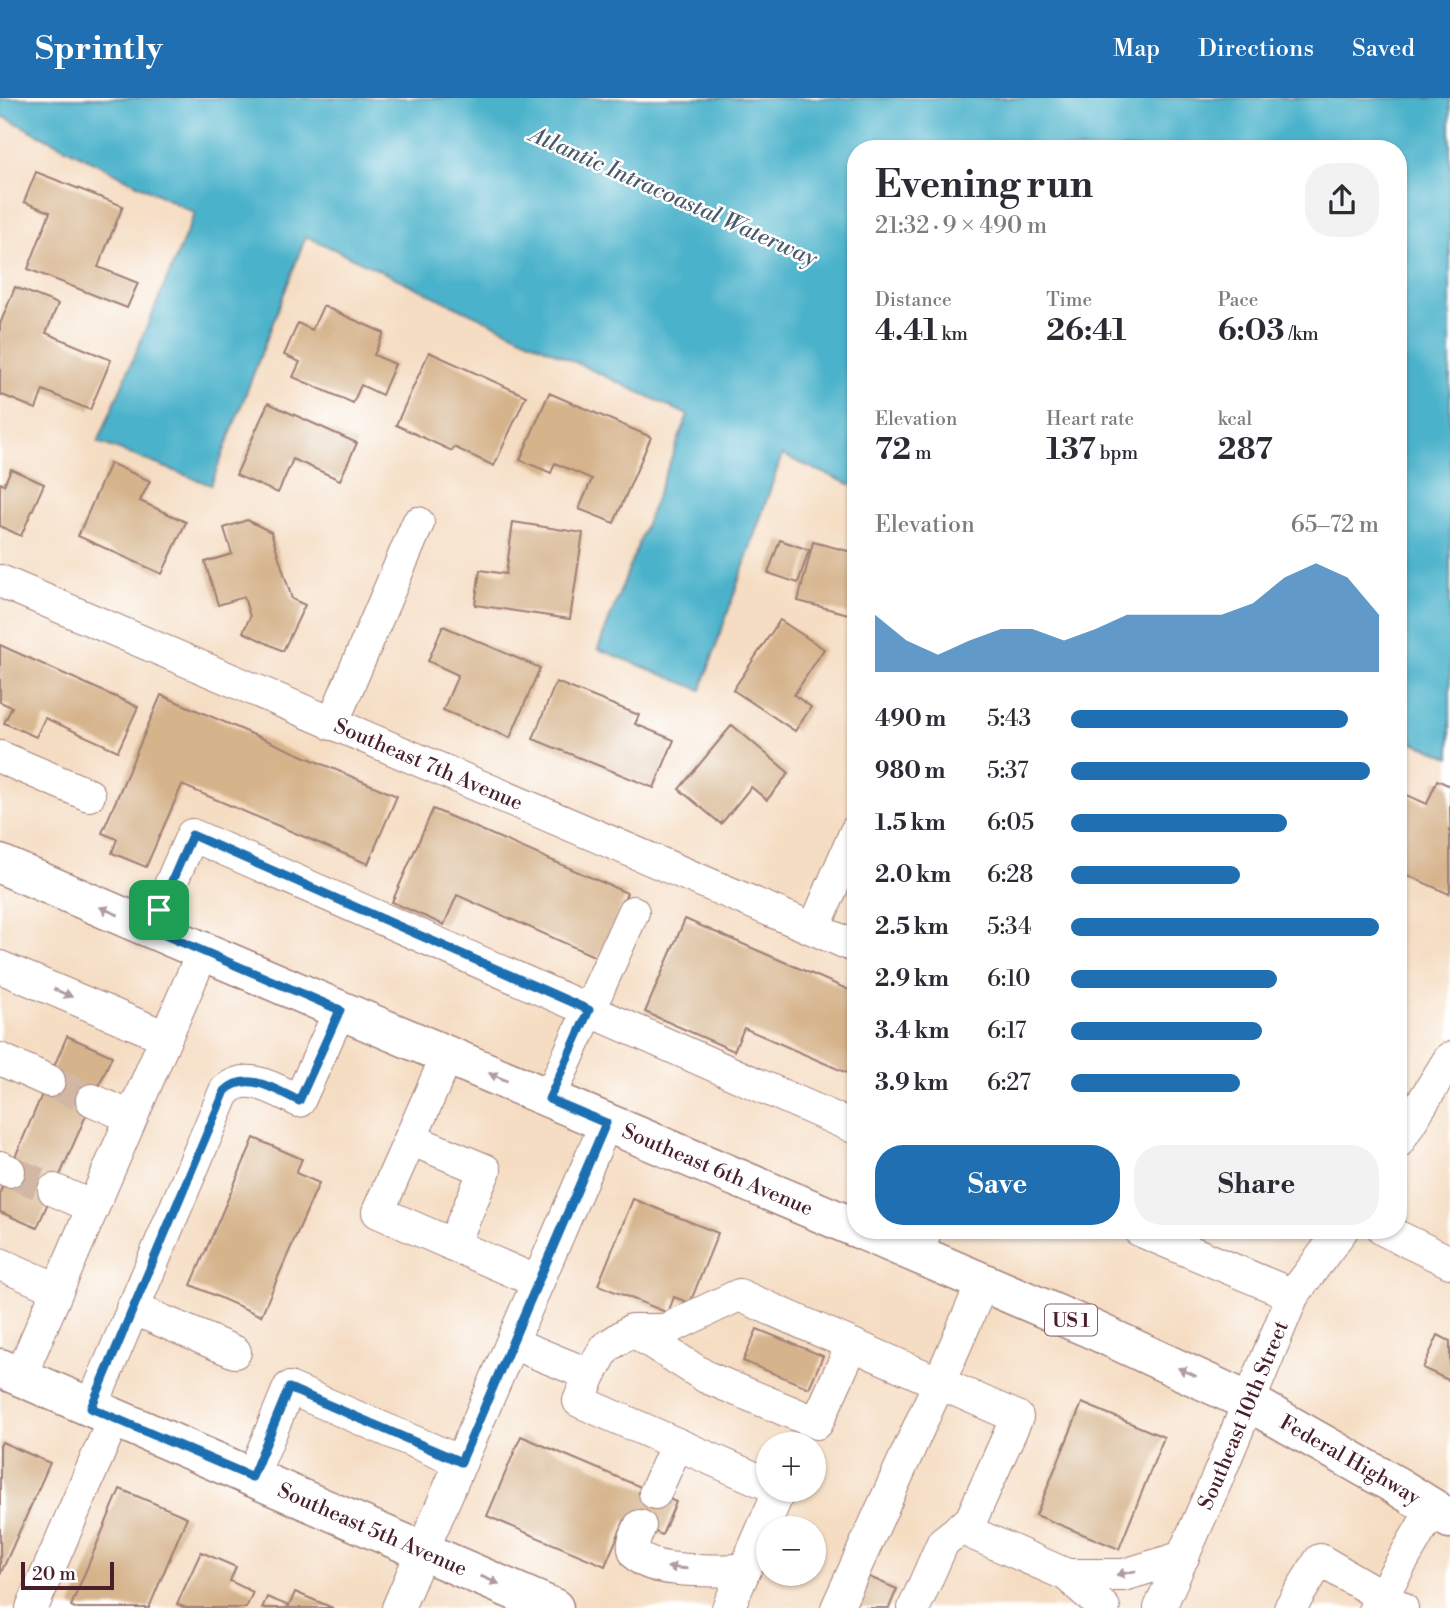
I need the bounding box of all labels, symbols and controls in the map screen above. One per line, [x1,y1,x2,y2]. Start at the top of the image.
text: Sprintly [35,29,163,70]
text: Map [1113,34,1160,64]
text: Directions [1198,34,1314,64]
text: Saved [1352,34,1415,64]
water label: Atlantic Intracoastal Waterway [523,119,823,273]
text: Evening run [875,162,1093,209]
button: share [1305,163,1379,237]
text: 21:32 · 9 × 490 m [875,212,1047,240]
text: Distance [875,288,952,312]
text: Time [1046,288,1092,312]
text: Pace [1218,288,1258,312]
text: 4.41 [875,312,937,350]
text: 26:41 [1046,312,1126,350]
text: 6:03 [1218,312,1285,350]
text: km [937,322,968,346]
text: /km [1285,322,1319,346]
text: Elevation [875,407,957,431]
text: Heart rate [1046,407,1134,431]
text: kcal [1218,407,1252,431]
text: 72 [875,431,911,469]
text: 137 [1046,431,1096,469]
text: 287 [1218,431,1273,469]
text: m [911,441,932,465]
text: bpm [1096,441,1138,465]
text: Elevation [875,511,975,539]
text: 65–72 m [1291,511,1379,539]
text: 490 m [875,705,946,733]
text: 5:43 [987,705,1031,733]
street label: Southeast 7th Avenue [330,713,526,817]
text: 980 m [875,757,945,785]
text: 5:37 [987,757,1029,785]
text: 1.5 km [875,809,946,837]
text: 6:05 [987,809,1034,837]
text: 2.0 km [875,861,951,889]
text: 6:28 [987,861,1033,889]
pin [129,880,189,940]
icon: arrive [140,891,178,929]
one-way arrow [99,905,119,917]
text: 2.5 km [875,913,949,941]
text: 5:34 [987,913,1032,941]
text: 2.9 km [875,965,949,993]
text: 6:10 [987,965,1031,993]
one-way arrow [52,988,73,999]
text: 3.4 km [875,1017,949,1045]
text: 6:17 [987,1017,1026,1045]
text: 3.9 km [875,1069,948,1097]
text: 6:27 [987,1069,1031,1097]
one-way arrow [488,1072,509,1083]
street label: Southeast 6th Avenue [618,1119,817,1222]
button: Save [875,1145,1120,1225]
button: Share [1134,1145,1379,1225]
road number: US 1 [1045,1304,1097,1336]
street label: Southeast 10th Street [1193,1317,1295,1514]
one-way arrow [1177,1366,1197,1378]
street label: Federal Highway [1275,1410,1426,1512]
map controls [756,1432,826,1586]
button: + [756,1432,826,1502]
street label: Southeast 5th Avenue [273,1478,471,1583]
button: − [756,1516,826,1586]
scale bar [21,1559,114,1591]
text: 20 m [32,1562,76,1586]
one-way arrow [666,1563,688,1574]
one-way arrow [1115,1568,1137,1579]
one-way arrow [479,1575,500,1586]

